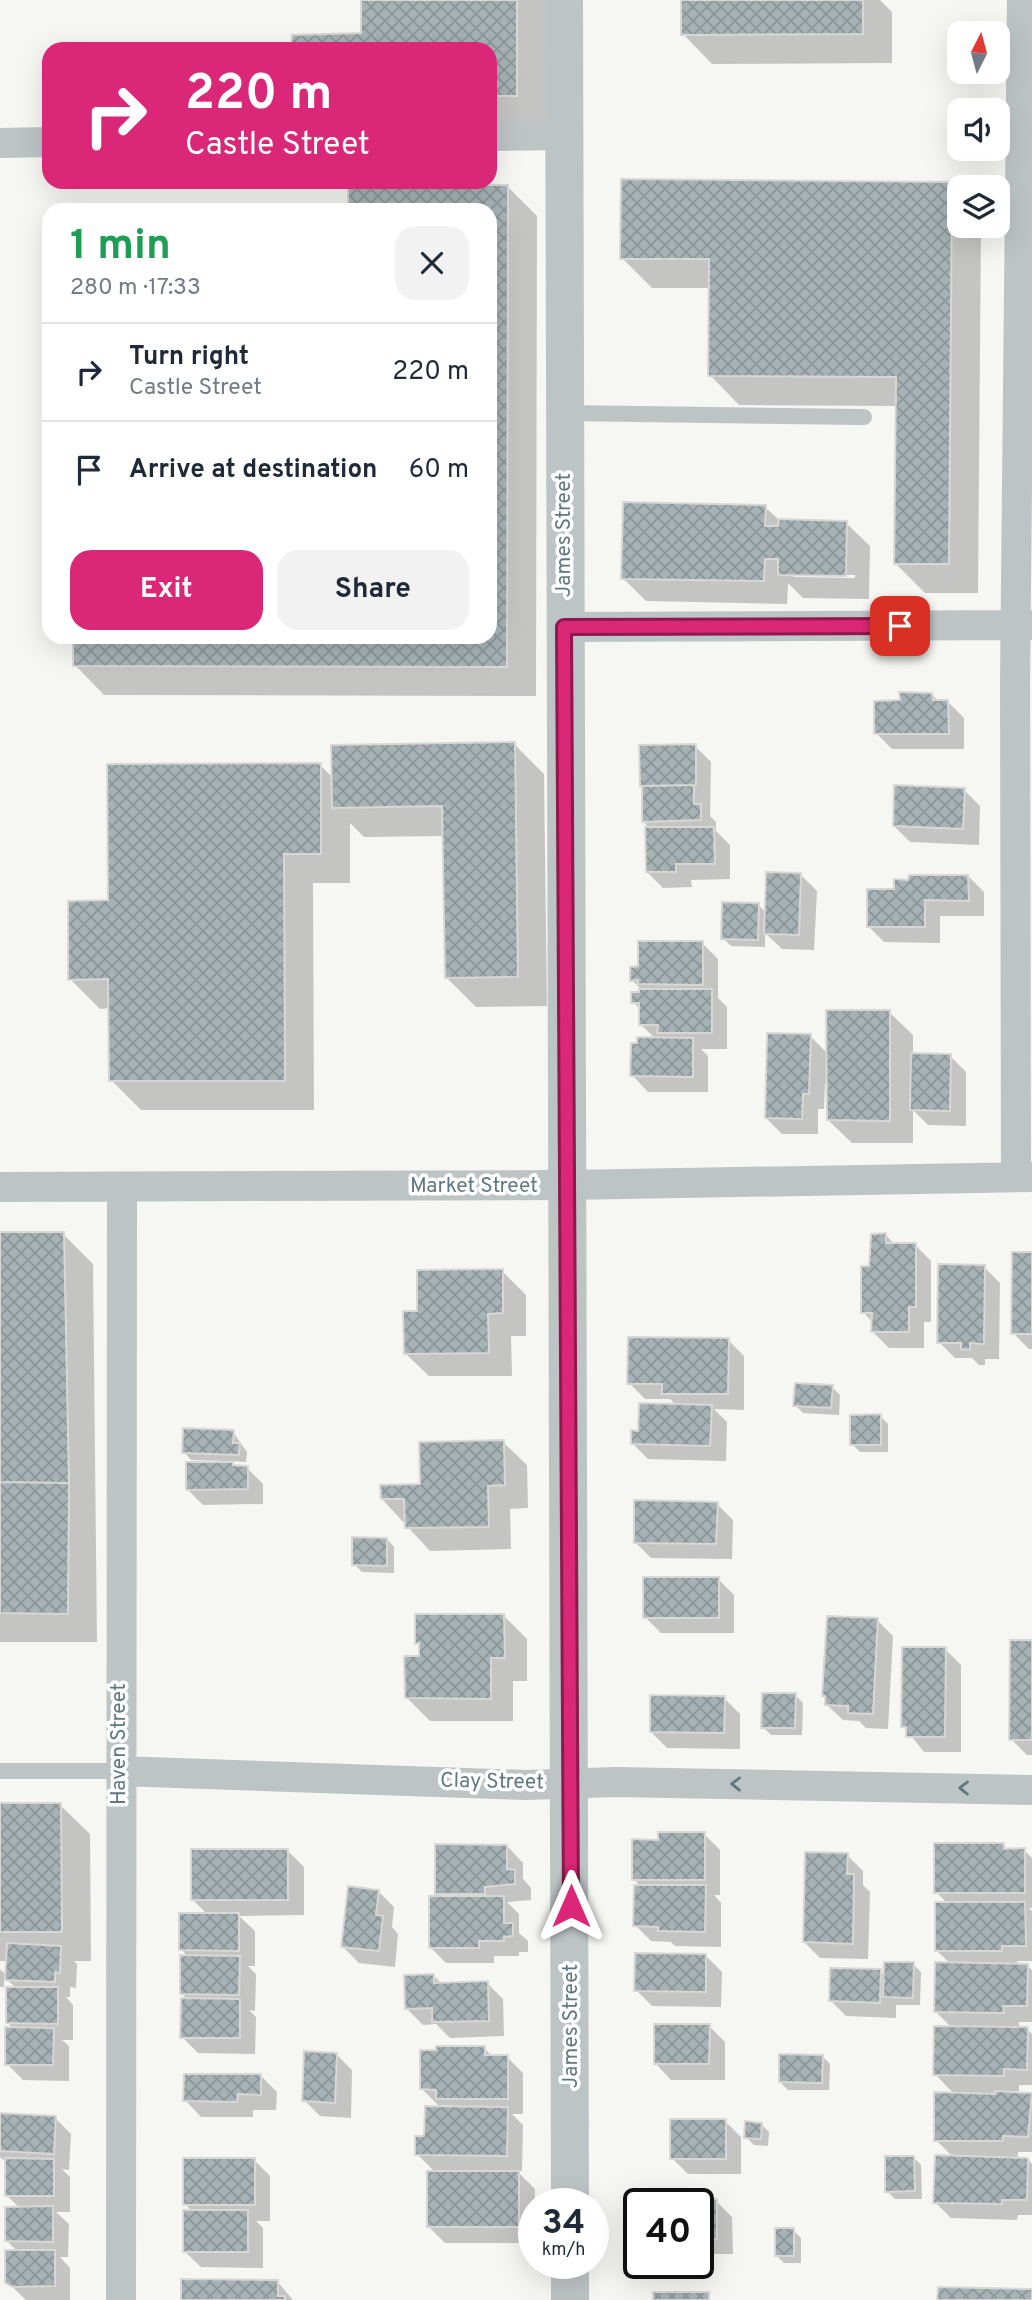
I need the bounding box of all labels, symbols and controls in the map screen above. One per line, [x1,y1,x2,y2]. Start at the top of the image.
north arrow [947,21,1010,84]
map controls [947,21,1010,238]
text: 220 m [185,65,332,127]
icon: right [70,70,161,161]
button: sound [947,98,1010,161]
text: Castle Street [185,126,370,166]
button: layers [947,175,1010,238]
text: 1 min [70,221,171,274]
button: close [395,226,469,300]
text: 280 m · 17:33 [70,274,201,303]
text: Turn right [129,341,249,374]
icon: right [70,353,108,391]
text: 220 m [392,356,469,389]
text: Castle Street [129,374,262,403]
icon: arrive [70,451,108,489]
text: Arrive at destination [129,454,377,487]
text: 60 m [409,454,469,487]
street label: James Street [551,473,578,597]
button: Exit [70,550,263,630]
button: Share [277,550,469,630]
pin [870,596,930,656]
icon: arrive [881,607,919,645]
street label: Market Street [410,1173,538,1200]
street label: Haven Street [106,1683,133,1805]
street label: Clay Street [440,1768,544,1796]
one-way arrow [731,1777,742,1792]
one-way arrow [958,1781,969,1796]
position arrow [534,1869,608,1943]
street label: James Street [558,1964,585,2088]
speed limit sign: 40 [623,2188,714,2279]
text: 34 [542,2202,585,2246]
text: km/h [542,2239,585,2262]

